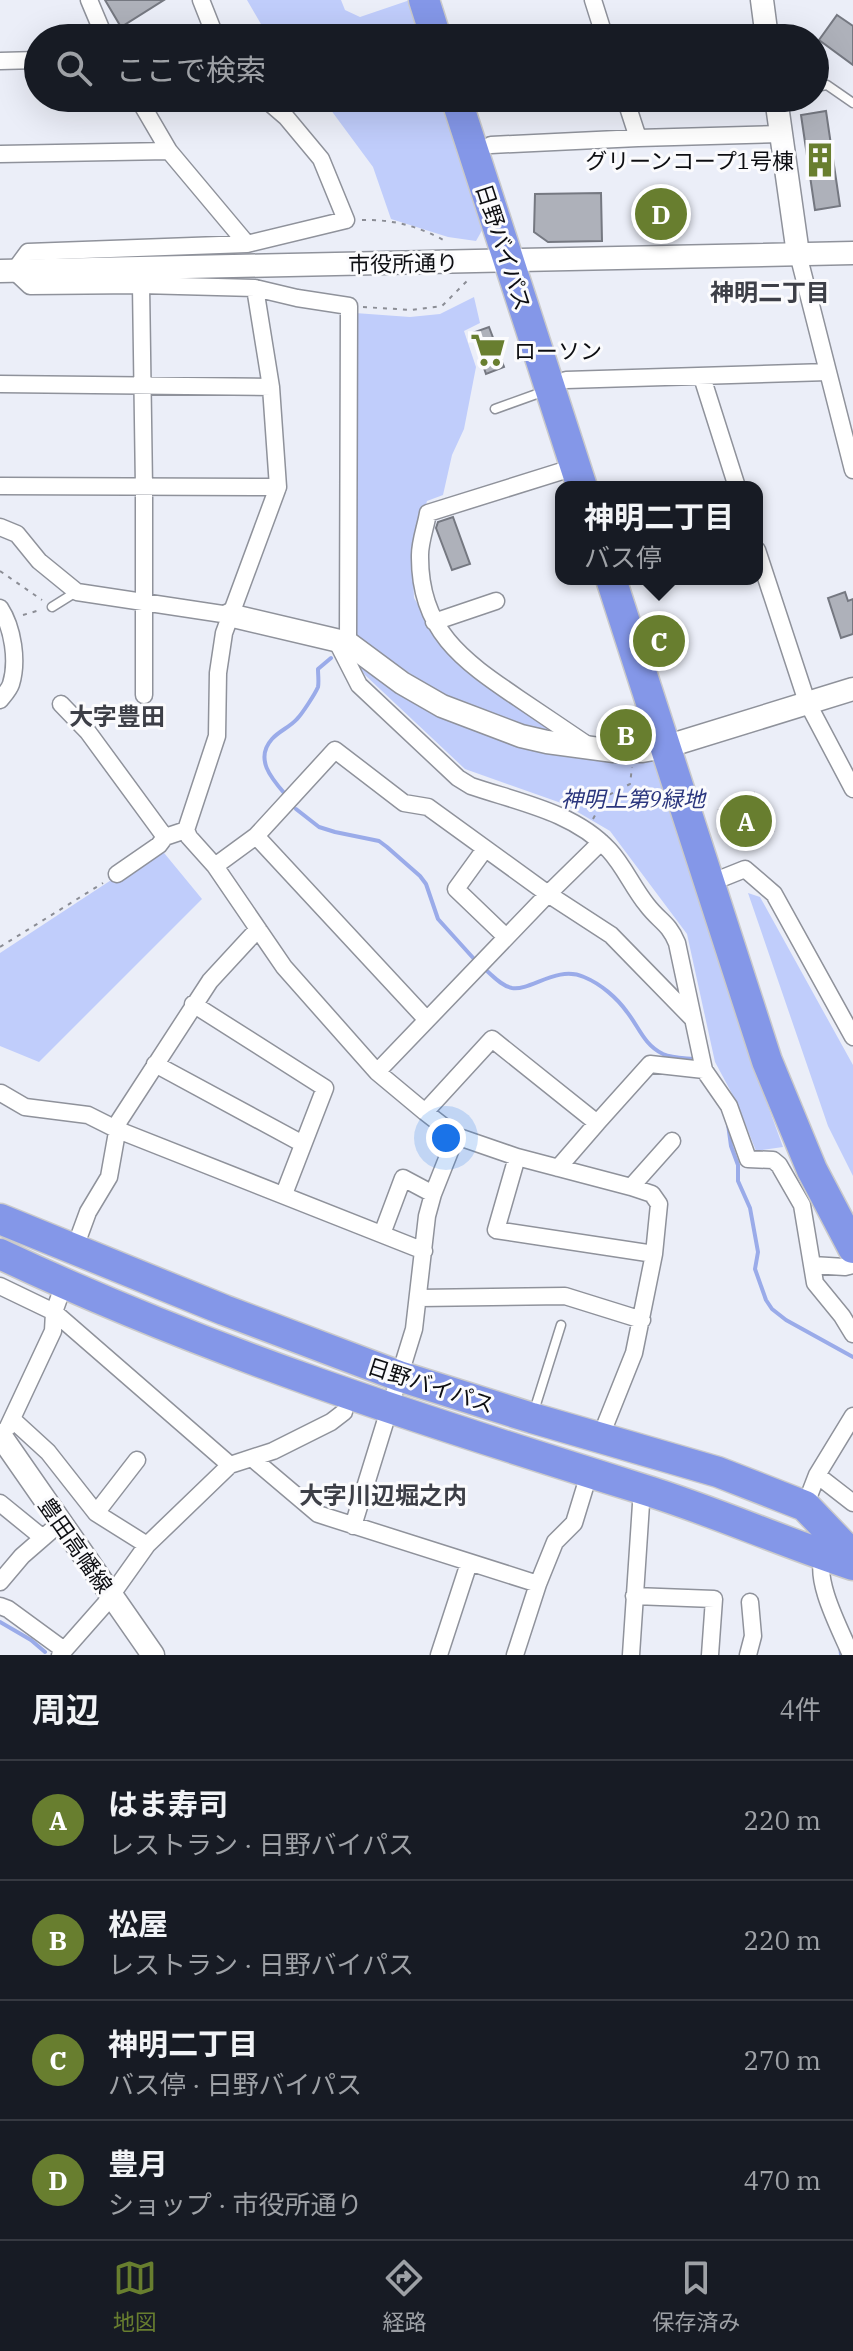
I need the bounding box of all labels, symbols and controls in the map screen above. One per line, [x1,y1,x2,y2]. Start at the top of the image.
search box [24,24,829,112]
icon: search [52,46,96,90]
text: ここで検索 [116,50,266,89]
building icon: グリーンコープ1号棟 [801,141,839,179]
place label: グリーンコープ1号棟 [585,146,794,175]
street label: 日野バイパス [470,180,538,314]
pin: D [635,184,687,244]
street label: 市役所通り [348,248,458,278]
district label: 神明二丁目 [710,276,830,308]
supermarket icon: ローソン [469,331,507,369]
place label: ローソン [514,336,602,365]
popup [555,481,763,585]
text: 神明二丁目 [584,497,734,536]
text: バス停 [584,540,662,574]
pin: C [633,611,685,671]
district label: 大字豊田 [69,700,165,732]
pin: B [600,705,652,765]
park label: 神明上第9緑地 [561,784,707,813]
pin: A [720,791,772,851]
your location [426,1118,466,1158]
street label: 日野バイパス [364,1351,498,1419]
district label: 大字川辺堀之内 [299,1479,467,1511]
street label: 豊田高幡線 [33,1492,119,1598]
text: 周辺 [32,1687,100,1731]
text: 4件 [779,1692,821,1726]
text: はま寿司 [108,1784,228,1823]
text: A [49,1803,67,1837]
text: 220 m [743,1803,821,1837]
text: レストラン · 日野バイパス [108,1827,414,1861]
text: 松屋 [108,1904,168,1943]
text: B [49,1923,67,1957]
text: 220 m [743,1923,821,1957]
text: レストラン · 日野バイパス [108,1947,414,1981]
text: 神明二丁目 [108,2024,258,2063]
text: C [49,2043,67,2077]
text: 270 m [743,2043,821,2077]
text: バス停 · 日野バイパス [108,2067,362,2101]
text: 豊月 [108,2144,168,2183]
text: D [48,2163,68,2197]
text: 470 m [743,2163,821,2197]
text: ショップ · 市役所通り [108,2187,363,2221]
tab: 地図 [113,2256,157,2336]
tab: 経路 [382,2256,426,2336]
tab: 保存済み [652,2256,740,2336]

